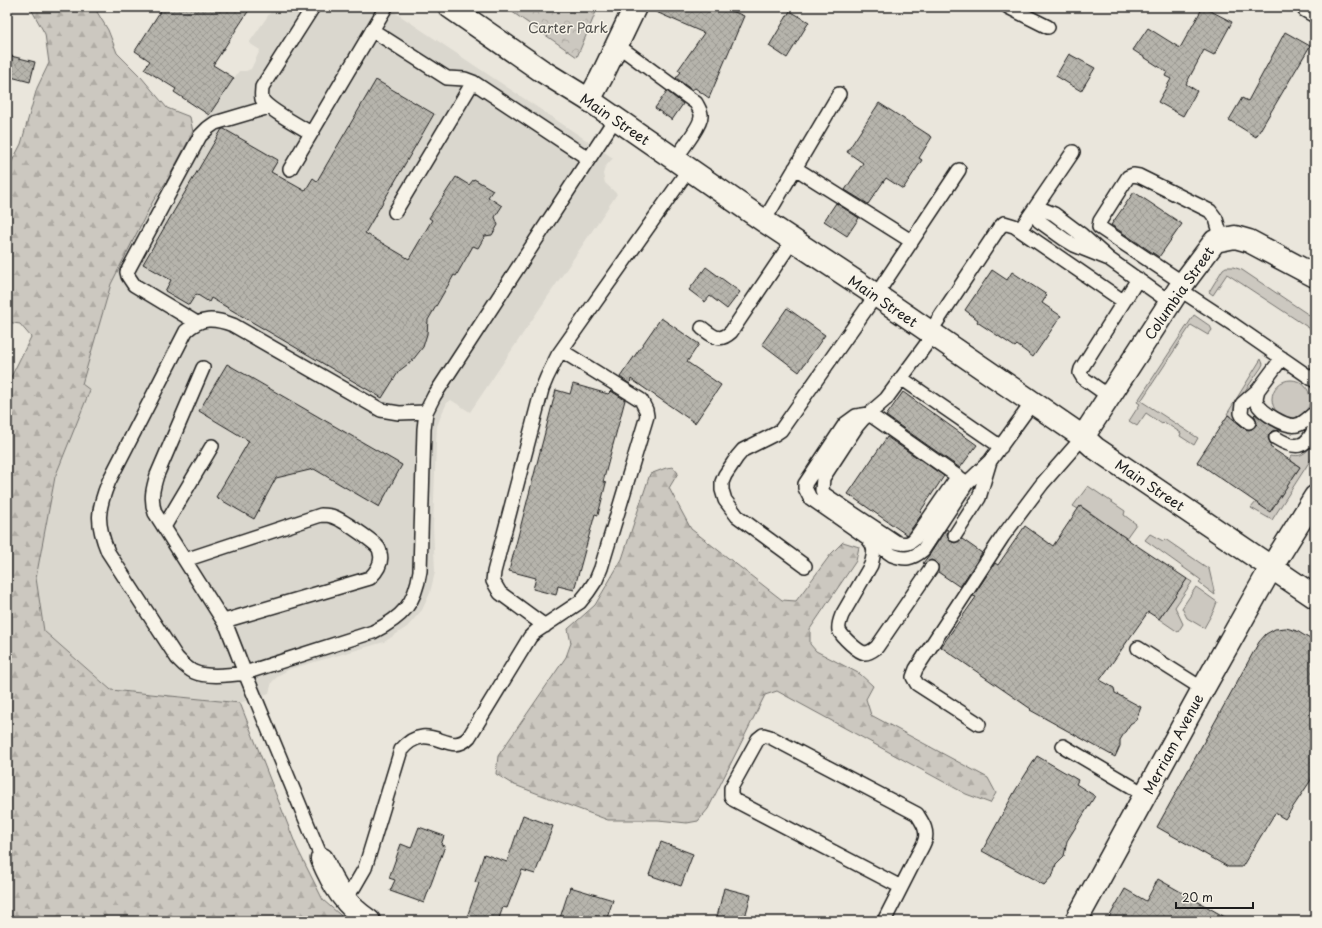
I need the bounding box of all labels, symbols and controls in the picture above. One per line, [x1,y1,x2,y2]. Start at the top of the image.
park label: Carter Park [528,17,609,38]
street label: Main Street [576,88,654,150]
street label: Columbia Street [1139,242,1219,344]
street label: Main Street [844,270,922,332]
street label: Main Street [1111,454,1189,516]
street label: Merriam Avenue [1138,690,1208,798]
scale bar [1176,884,1253,910]
text: 20 m [1182,888,1213,906]

